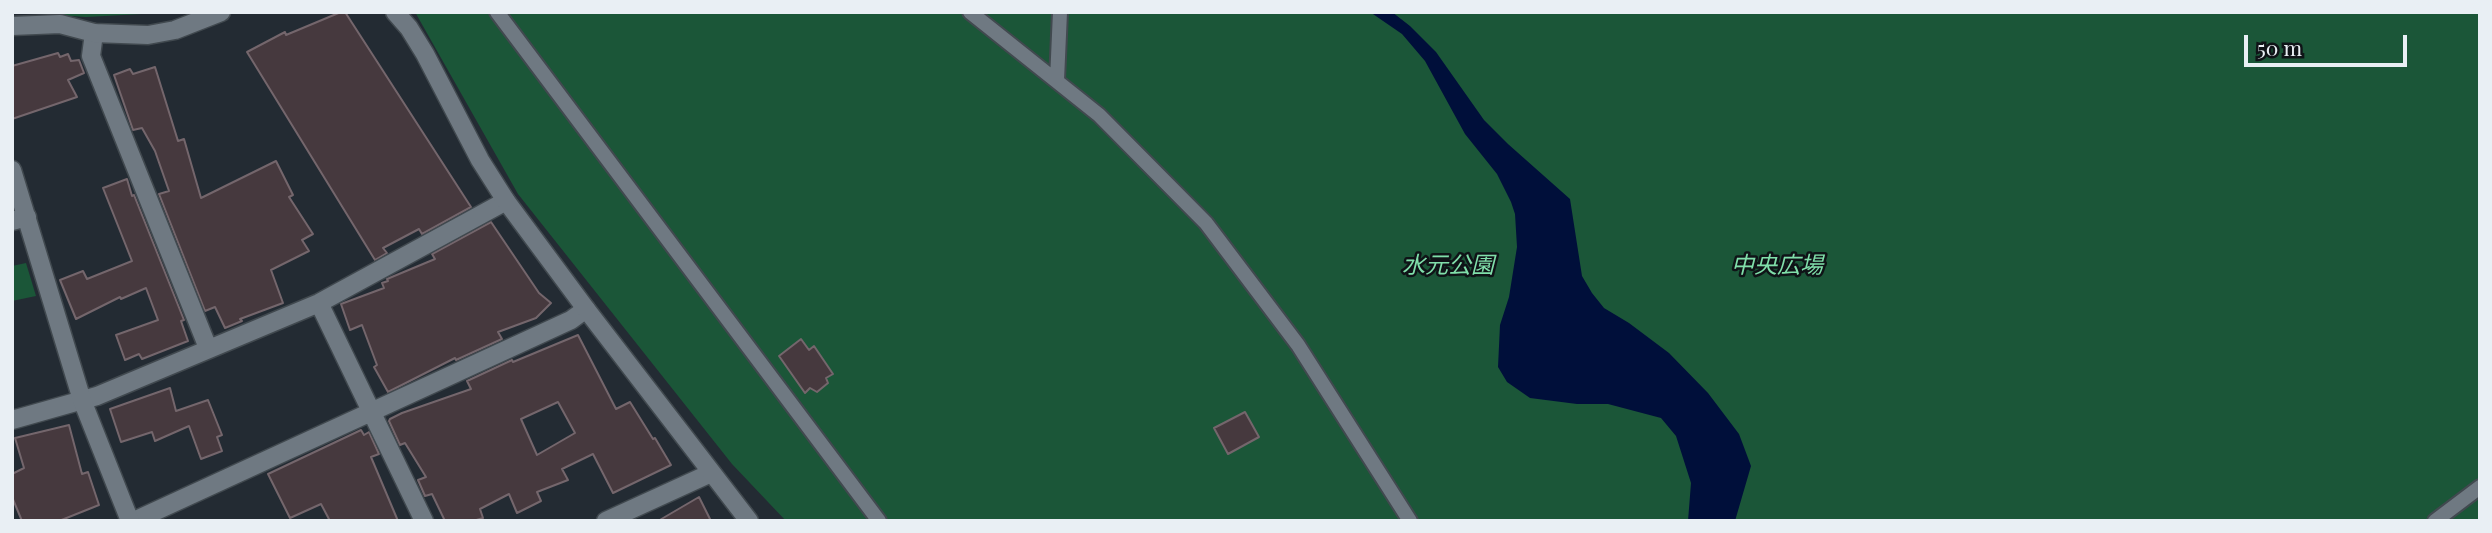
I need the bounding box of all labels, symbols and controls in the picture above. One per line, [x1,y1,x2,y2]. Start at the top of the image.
scale bar [2247,21,2410,65]
text: 50 m [2257,33,2302,61]
park label: 水元公園 [1402,252,1494,280]
park label: 中央広場 [1731,252,1823,280]

